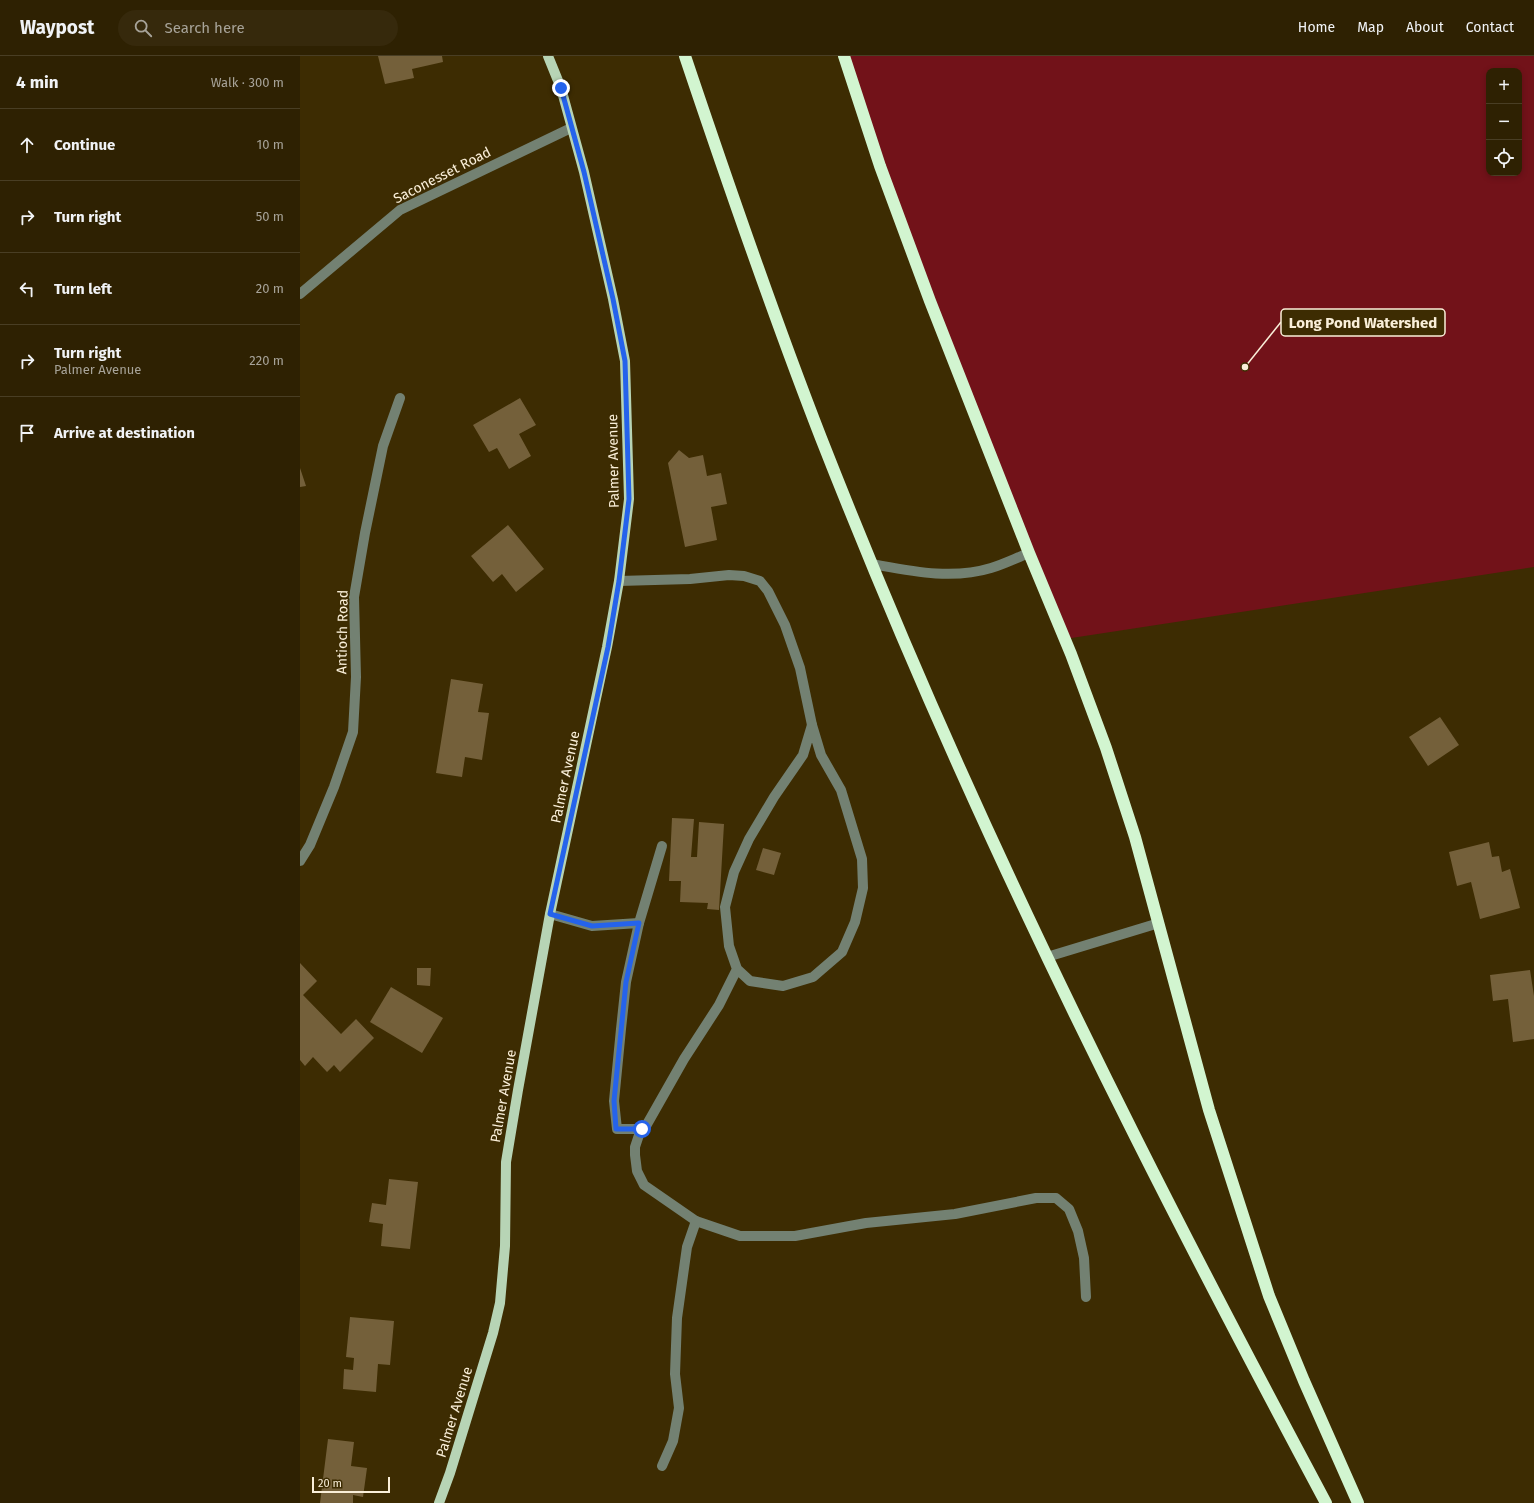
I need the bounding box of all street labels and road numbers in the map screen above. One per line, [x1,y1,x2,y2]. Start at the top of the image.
street label: Saconesset Road [391,144,494,207]
street label: Palmer Avenue [604,414,623,508]
street label: Antioch Road [333,590,352,674]
street label: Palmer Avenue [547,729,584,825]
street label: Palmer Avenue [487,1048,520,1144]
street label: Palmer Avenue [433,1365,476,1460]

